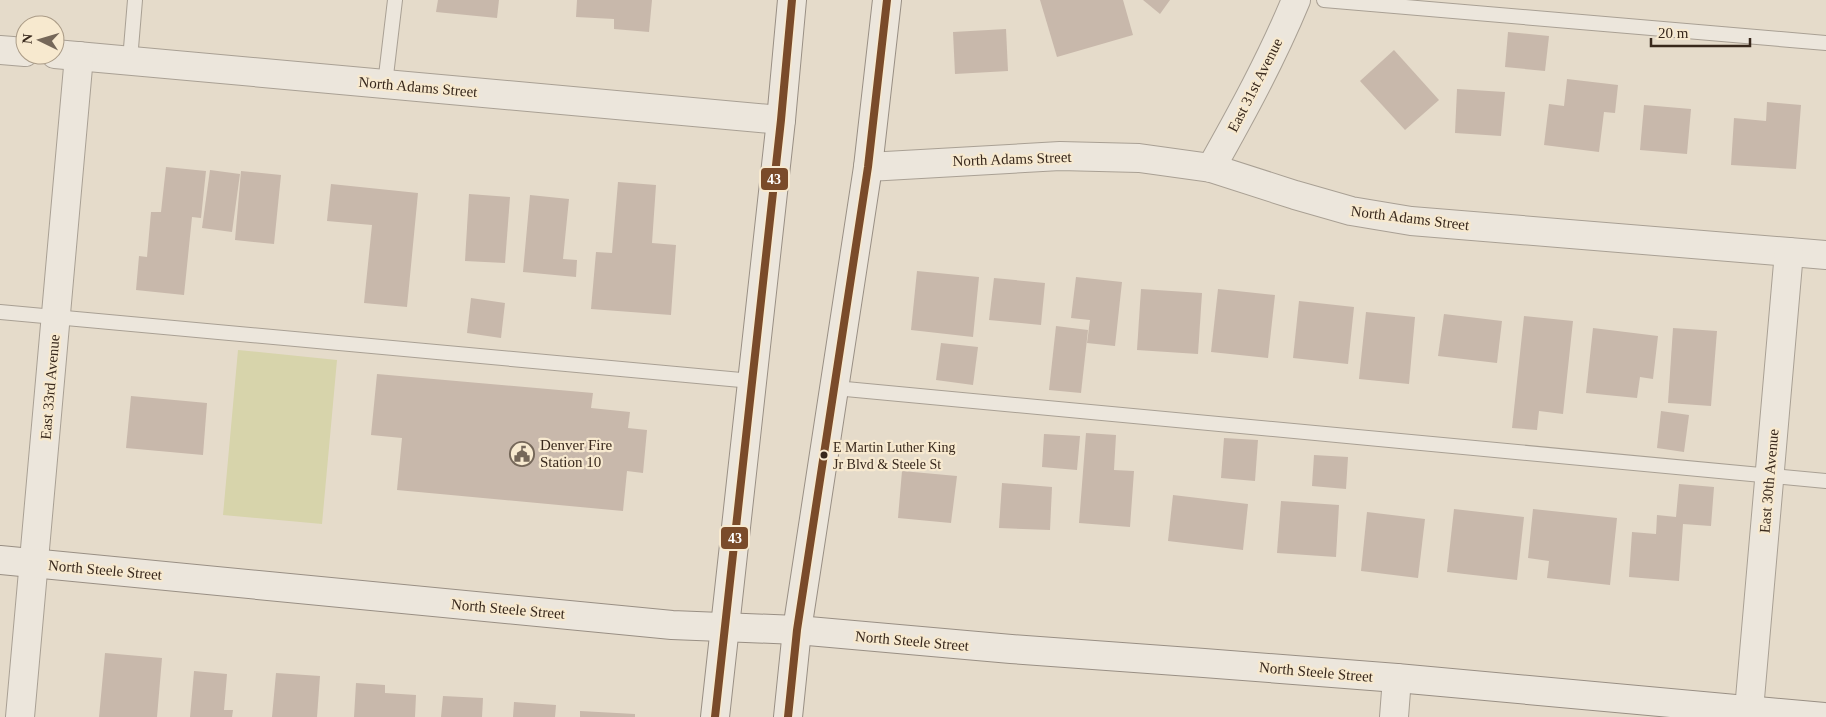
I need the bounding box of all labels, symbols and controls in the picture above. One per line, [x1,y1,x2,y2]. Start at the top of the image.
north arrow [15,15,65,65]
scale bar [1651,15,1750,47]
text: 20 m [1658,25,1689,41]
text: N [20,33,35,45]
street label: East 31st Avenue [1224,35,1286,135]
street label: North Adams Street [358,74,479,100]
street label: North Adams Street [952,149,1073,169]
line badge: 43 [760,167,789,191]
text: 43 [767,172,781,187]
street label: North Adams Street [1350,203,1471,233]
street label: East 33rd Avenue [37,333,63,440]
street label: East 30th Avenue [1756,428,1782,534]
place label: Denver Fire Station 10 [540,437,612,470]
place label: E Martin Luther King Jr Blvd & Steele St [833,440,955,472]
public building icon: Denver Fire Station 10 [509,441,535,467]
marker: E Martin Luther King Jr Blvd & Steele St [819,450,829,460]
line badge: 43 [720,526,749,550]
text: 43 [728,531,742,546]
street label: North Steele Street [47,557,163,583]
street label: North Steele Street [450,596,566,622]
street label: North Steele Street [854,628,970,654]
street label: North Steele Street [1258,659,1374,685]

